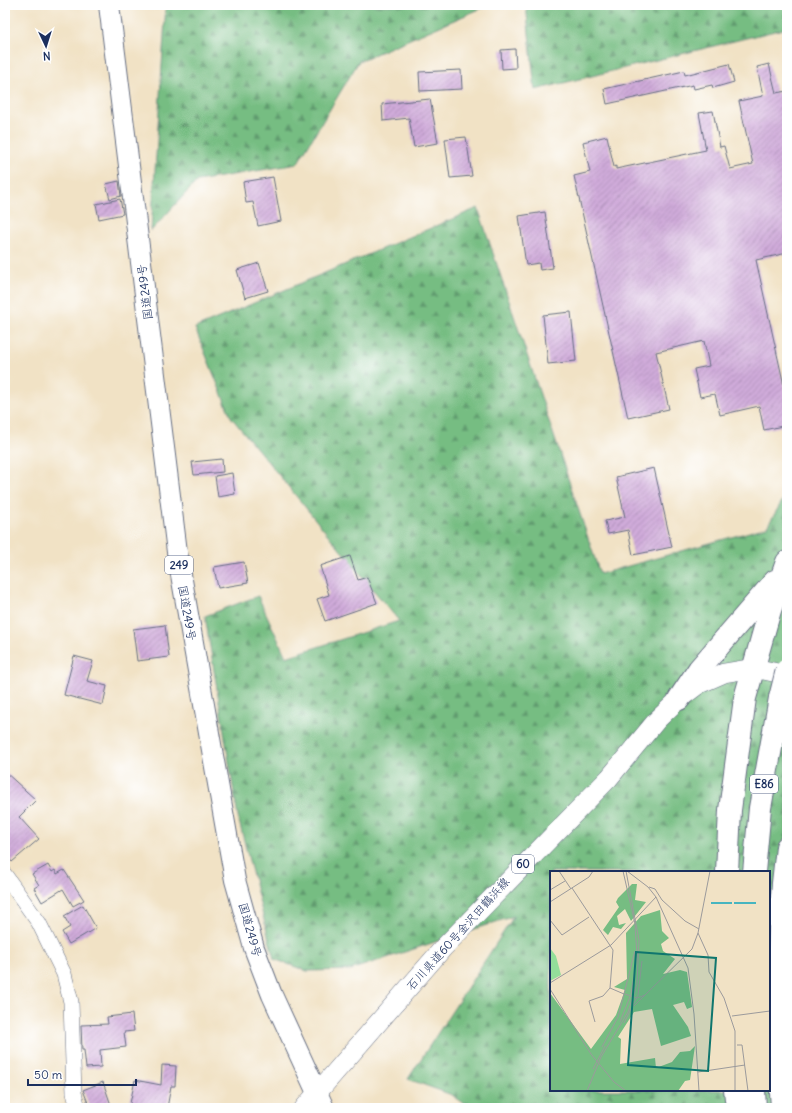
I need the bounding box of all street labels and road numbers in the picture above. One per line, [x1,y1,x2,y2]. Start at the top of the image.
street label: 国道249号 [134,263,155,321]
road number: 249 [165,556,193,574]
street label: 国道249号 [175,584,200,642]
road number: E86 [750,775,778,793]
road number: 60 [512,855,534,873]
street label: 石川県道60号金沢田鶴浜線 [403,874,512,993]
street label: 国道249号 [236,901,265,959]

